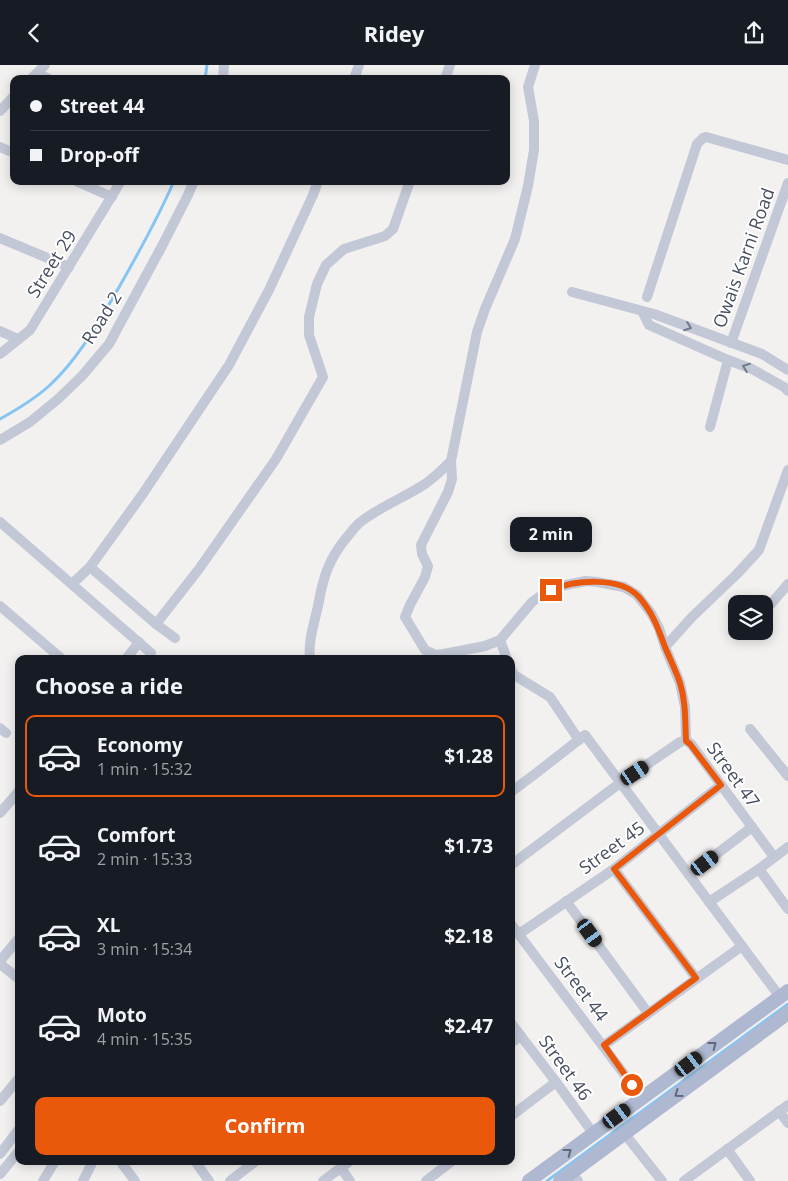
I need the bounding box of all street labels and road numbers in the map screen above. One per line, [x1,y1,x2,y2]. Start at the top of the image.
street label: Owais Karni Road [707,184,780,331]
street label: Street 29 [21,225,81,302]
street label: Road 2 [76,287,127,348]
street label: Street 47 [702,737,766,812]
street label: Street 45 [574,815,649,879]
street label: Street 44 [549,951,614,1026]
street label: Street 46 [534,1030,598,1105]

